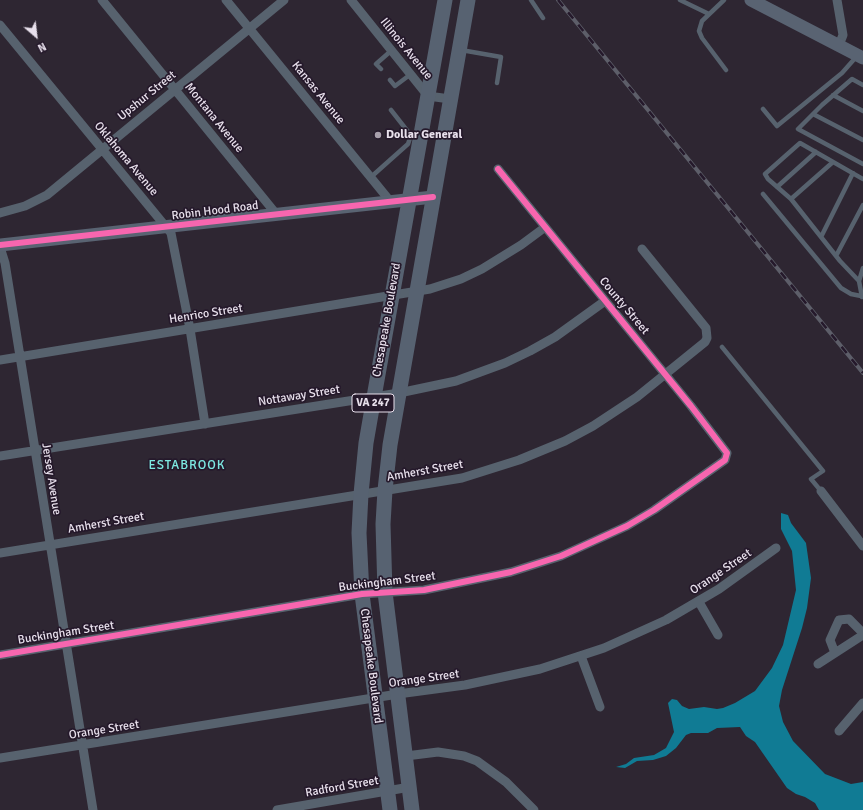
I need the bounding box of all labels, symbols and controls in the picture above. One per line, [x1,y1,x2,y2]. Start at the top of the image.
street label: Illinois Avenue [377,15,435,83]
north arrow [16,16,56,56]
text: N [35,40,48,55]
street label: Kansas Avenue [288,59,348,127]
street label: Upshur Street [115,68,179,124]
street label: Montana Avenue [181,80,247,156]
street label: Oklahoma Avenue [91,119,161,199]
place label: Dollar General [386,128,462,142]
marker: Dollar General [373,130,383,140]
street label: Robin Hood Road [171,199,259,223]
street label: Chesapeake Boulevard [370,262,404,378]
street label: County Street [596,274,652,338]
street label: Henrico Street [168,301,244,327]
street label: Nottaway Street [257,382,341,410]
road number: VA 247 [352,394,394,412]
street label: Jersey Avenue [38,442,64,516]
street label: Amherst Street [386,457,464,485]
district label: ESTABROOK [148,458,226,474]
street label: Amherst Street [67,509,145,537]
street label: Orange Street [688,546,754,598]
street label: Buckingham Street [338,569,436,595]
street label: Chesapeake Boulevard [357,608,385,724]
street label: Buckingham Street [17,618,115,648]
street label: Orange Street [388,667,460,691]
street label: Orange Street [68,717,140,743]
street label: Radford Street [304,773,380,801]

